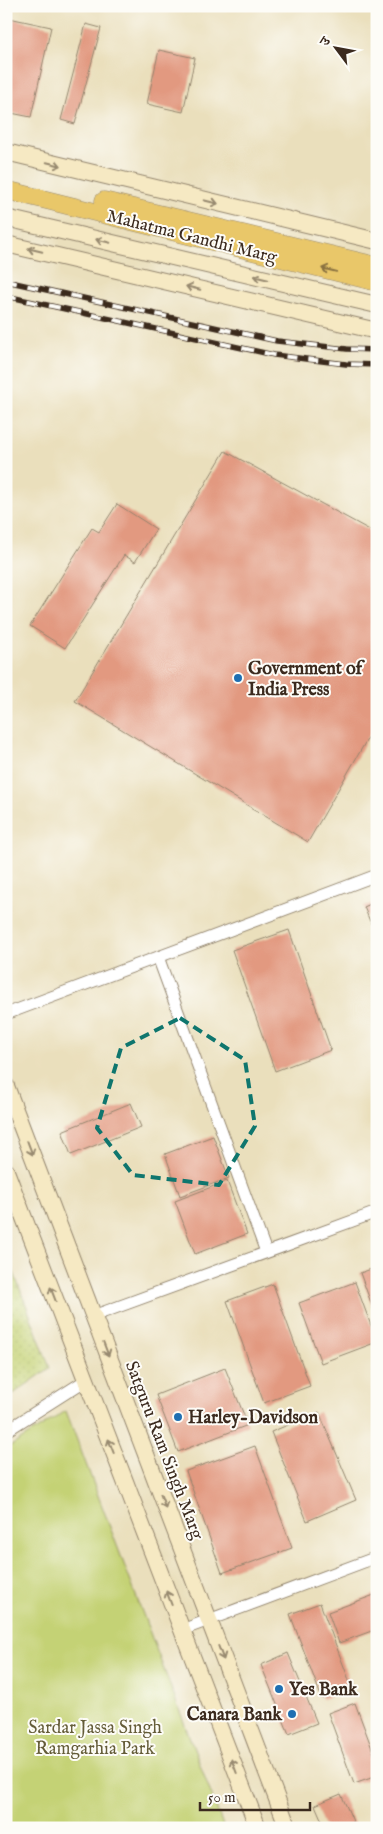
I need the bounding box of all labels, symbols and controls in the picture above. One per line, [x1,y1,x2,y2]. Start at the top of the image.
north arrow [310,22,360,72]
text: उ [316,33,336,50]
one-way arrow [45,160,61,169]
one-way arrow [203,198,219,207]
street label: Mahatma Gandhi Marg [104,205,279,270]
one-way arrow [96,236,112,245]
one-way arrow [27,245,43,254]
one-way arrow [322,265,338,274]
one-way arrow [254,273,270,282]
one-way arrow [186,283,202,292]
place label: Government of India Press [248,658,366,702]
marker: Government of India Press [232,672,244,684]
one-way arrow [26,1140,35,1155]
one-way arrow [48,1287,57,1302]
one-way arrow [102,1341,111,1357]
street label: Satguru Ram Singh Marg [119,1358,208,1543]
place label: Harley-Davidson [188,1407,318,1430]
marker: Harley-Davidson [172,1411,184,1423]
one-way arrow [106,1439,116,1454]
one-way arrow [159,1493,169,1508]
one-way arrow [164,1591,174,1606]
one-way arrow [217,1645,226,1660]
place label: Yes Bank [289,1679,359,1702]
marker: Yes Bank [273,1683,285,1695]
place label: Canara Bank [187,1704,283,1727]
marker: Canara Bank [286,1708,298,1720]
park label: Sardar Jassa Singh Ramgarhia Park [28,1717,162,1761]
one-way arrow [229,1759,238,1774]
scale bar [200,1779,310,1811]
text: 50 m [208,1788,236,1807]

